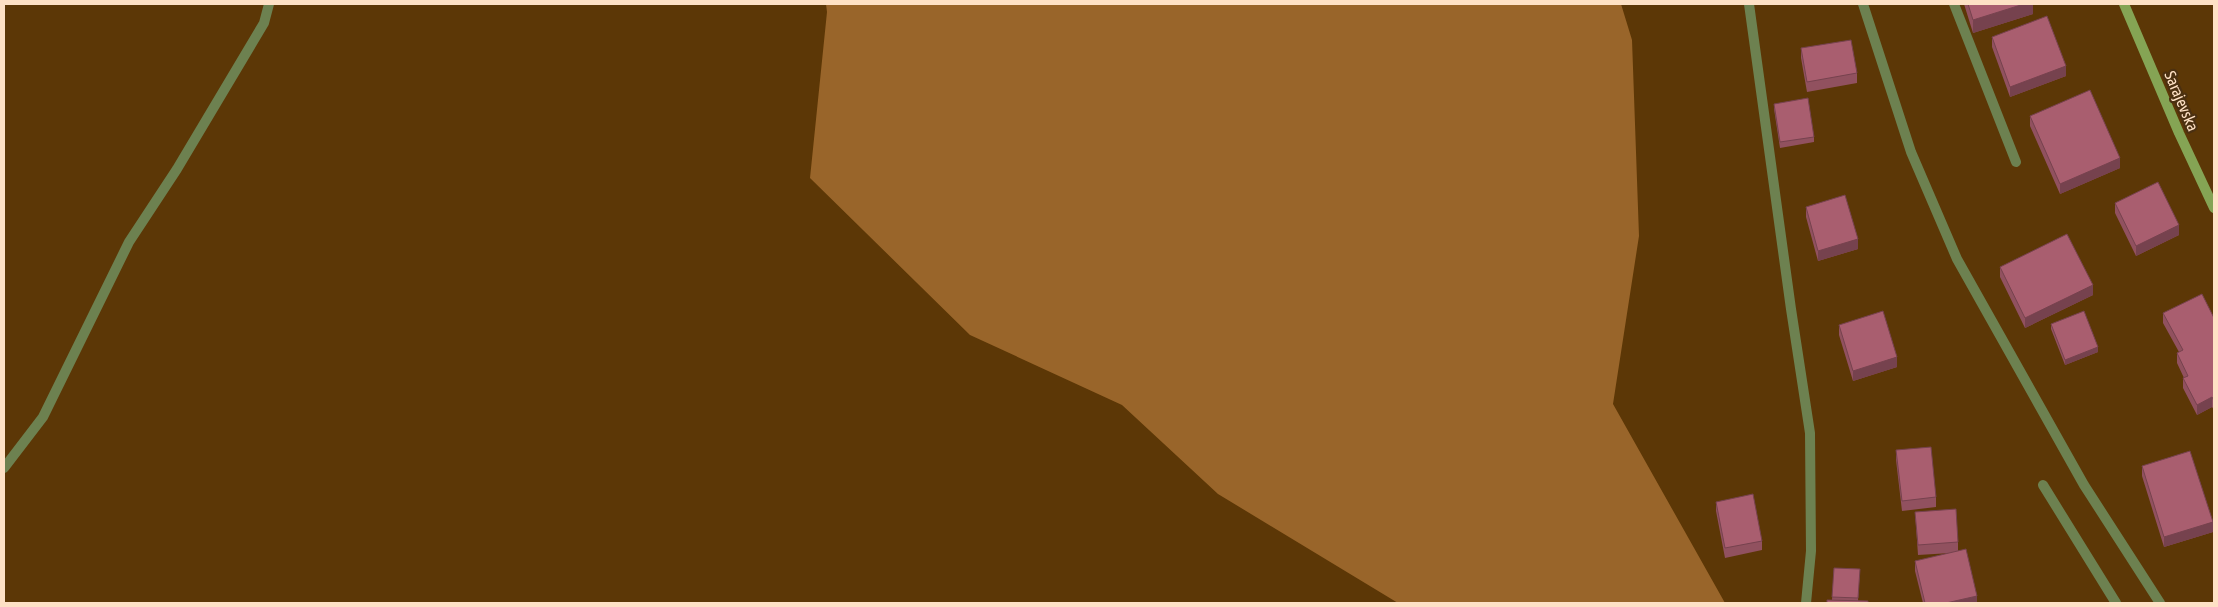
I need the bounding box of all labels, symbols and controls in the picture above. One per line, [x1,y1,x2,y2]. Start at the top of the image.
street label: Sarajevska [2160,68,2203,134]

